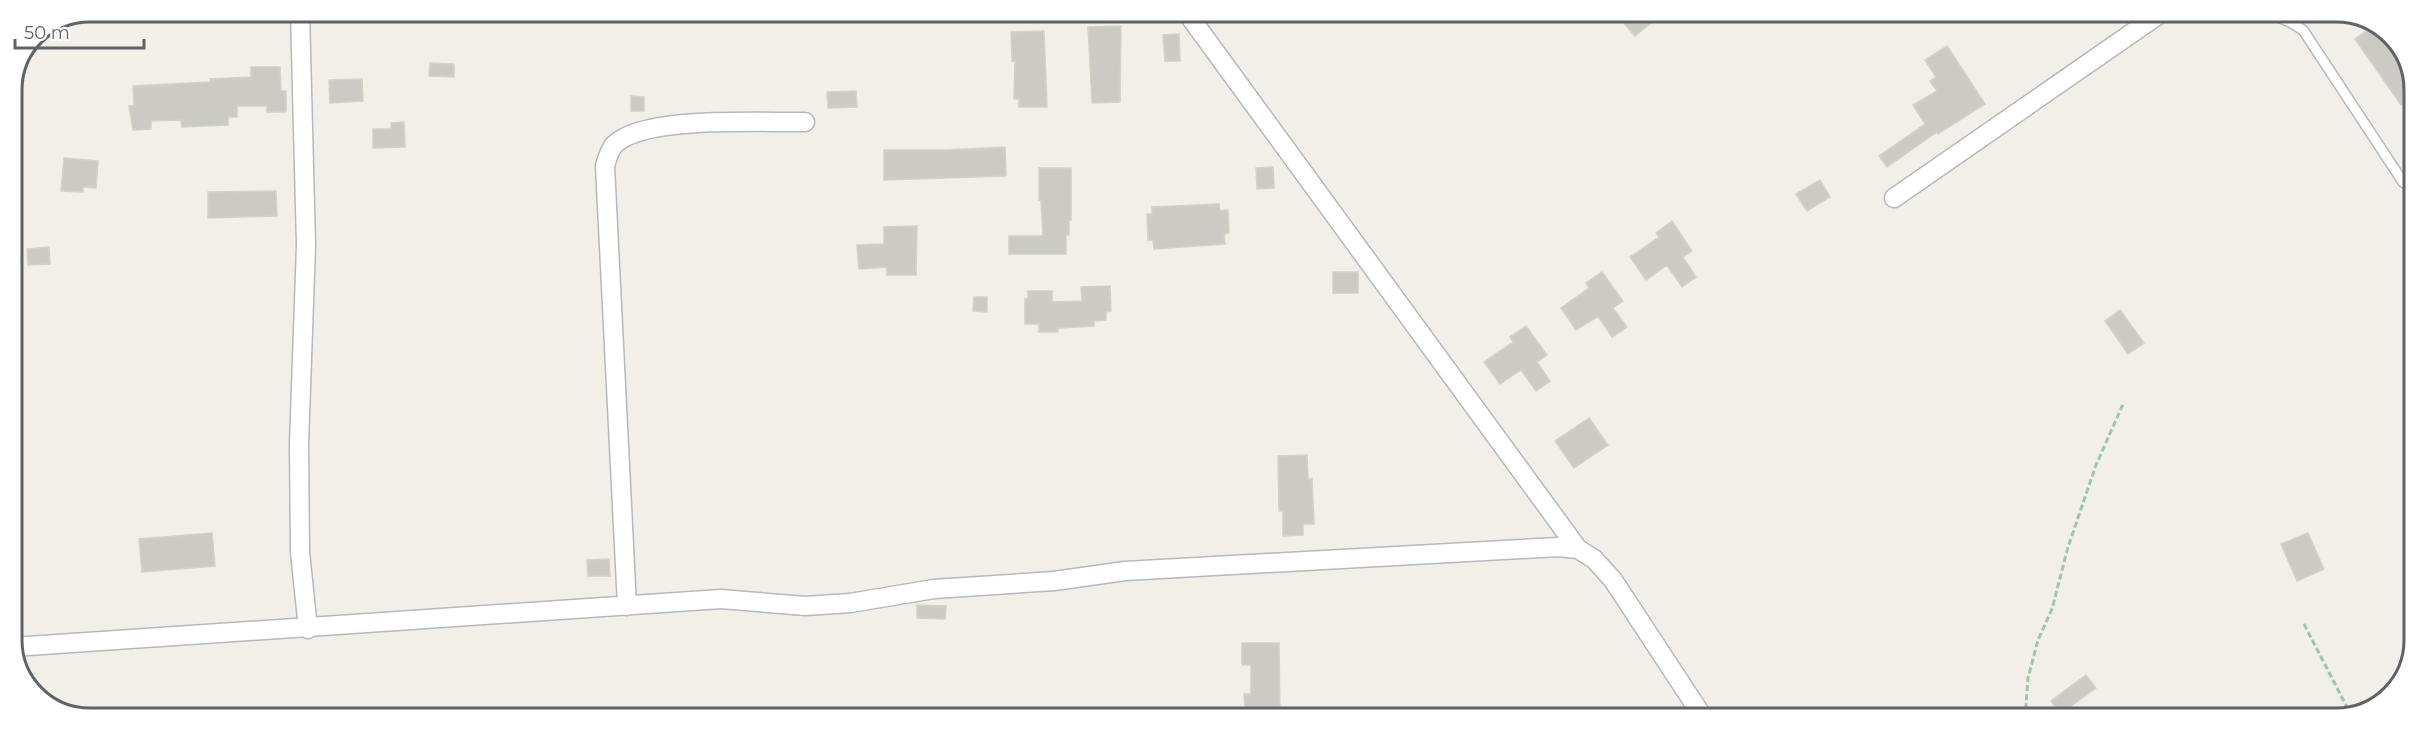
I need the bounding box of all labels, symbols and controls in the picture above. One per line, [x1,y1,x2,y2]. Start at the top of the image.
scale bar [15,12,144,50]
text: 50 m [24,22,70,44]

